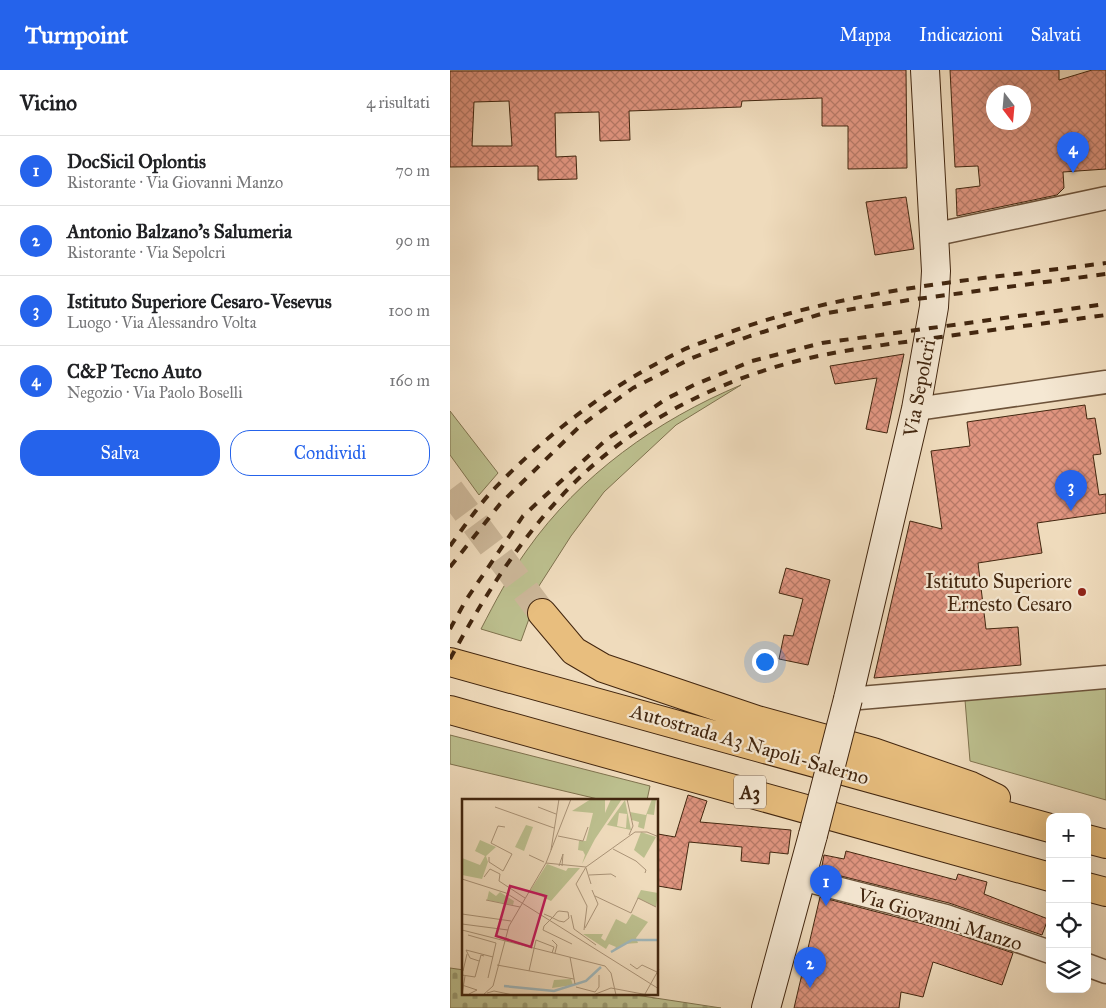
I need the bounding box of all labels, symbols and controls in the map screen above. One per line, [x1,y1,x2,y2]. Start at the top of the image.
text: Turnpoint [25,20,128,50]
text: Mappa [839,24,891,46]
text: Indicazioni [919,24,1003,46]
text: Salvati [1031,24,1081,46]
north arrow [986,85,1031,130]
text: Vicino [20,90,77,116]
text: 4 risultati [366,93,430,112]
pin: 4 [1057,132,1089,173]
text: DocSicil Oplontis [67,150,206,173]
text: 1 [33,161,39,180]
text: 70 m [395,161,430,180]
text: Ristorante · Via Giovanni Manzo [67,173,283,192]
text: Antonio Balzano's Salumeria [67,220,292,243]
text: 2 [32,231,40,250]
text: 90 m [395,231,430,250]
text: Ristorante · Via Sepolcri [67,243,225,262]
text: Istituto Superiore Cesaro-Vesevus [67,290,332,313]
text: 3 [33,301,39,320]
text: 100 m [388,301,430,320]
text: Luogo · Via Alessandro Volta [67,313,256,332]
street label: Via Sepolcri [898,337,940,440]
text: C&P Tecno Auto [67,360,202,383]
text: 4 [32,371,40,390]
text: 160 m [389,371,430,390]
text: Negozio · Via Paolo Boselli [67,383,243,402]
button: Salva [20,430,220,476]
button: Condividi [230,430,430,476]
pin: 3 [1055,470,1087,511]
place label: Istituto Superiore Ernesto Cesaro [925,569,1072,616]
marker: Istituto Superiore Ernesto Cesaro [1076,586,1088,598]
your location [752,649,778,675]
street label: Autostrada A3 Napoli-Salerno [627,698,872,790]
road number: A3 [734,776,766,809]
inset map [462,799,659,996]
map controls [1046,813,1091,993]
button: + [1046,813,1091,858]
button: − [1046,858,1091,903]
pin: 1 [810,865,842,906]
street label: Via Giovanni Manzo [854,882,1025,955]
button: locate [1046,903,1091,948]
pin: 2 [794,947,826,988]
button: layers [1046,948,1091,993]

